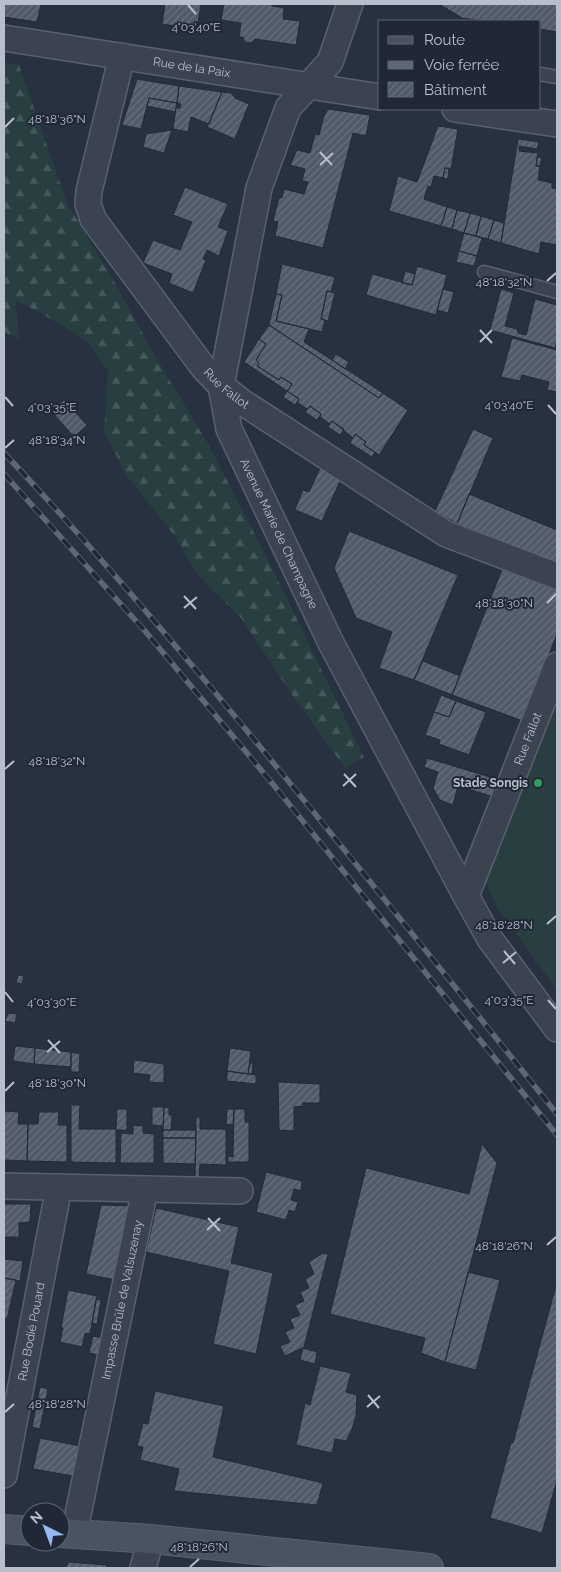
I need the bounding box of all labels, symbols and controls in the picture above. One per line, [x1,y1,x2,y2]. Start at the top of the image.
text: 4°03'40"E [171,20,221,34]
legend [378,20,541,110]
text: Route [424,31,465,49]
street label: Rue de la Paix [152,54,231,80]
text: Voie ferrée [424,56,500,74]
text: Bâtiment [424,81,487,99]
text: 48°18'36"N [28,112,86,126]
text: 48°18'32"N [476,275,532,289]
street label: Rue Fallot [201,365,252,412]
text: 4°03'40"E [484,398,534,412]
text: 4°03'35"E [27,400,77,414]
text: 48°18'34"N [28,433,86,447]
street label: Avenue Marie de Champagne [237,456,321,611]
text: 48°18'30"N [475,596,533,610]
street label: Rue Fallot [511,710,545,767]
text: 48°18'32"N [29,754,85,768]
place label: Stade Songis [453,776,528,790]
marker: Stade Songis [532,777,544,789]
text: 48°18'28"N [475,918,533,932]
text: 4°03'35"E [484,993,534,1007]
text: 4°03'30"E [27,995,77,1009]
text: 48°18'30"N [28,1076,86,1090]
street label: Impasse Brûle de Valsuzenay [99,1218,146,1381]
text: 48°18'26"N [475,1239,533,1253]
street label: Rue Bodié Pouard [15,1281,48,1382]
text: 48°18'28"N [28,1397,86,1411]
north arrow [20,1502,70,1552]
text: N [27,1508,46,1527]
text: 48°18'26"N [170,1540,228,1554]

